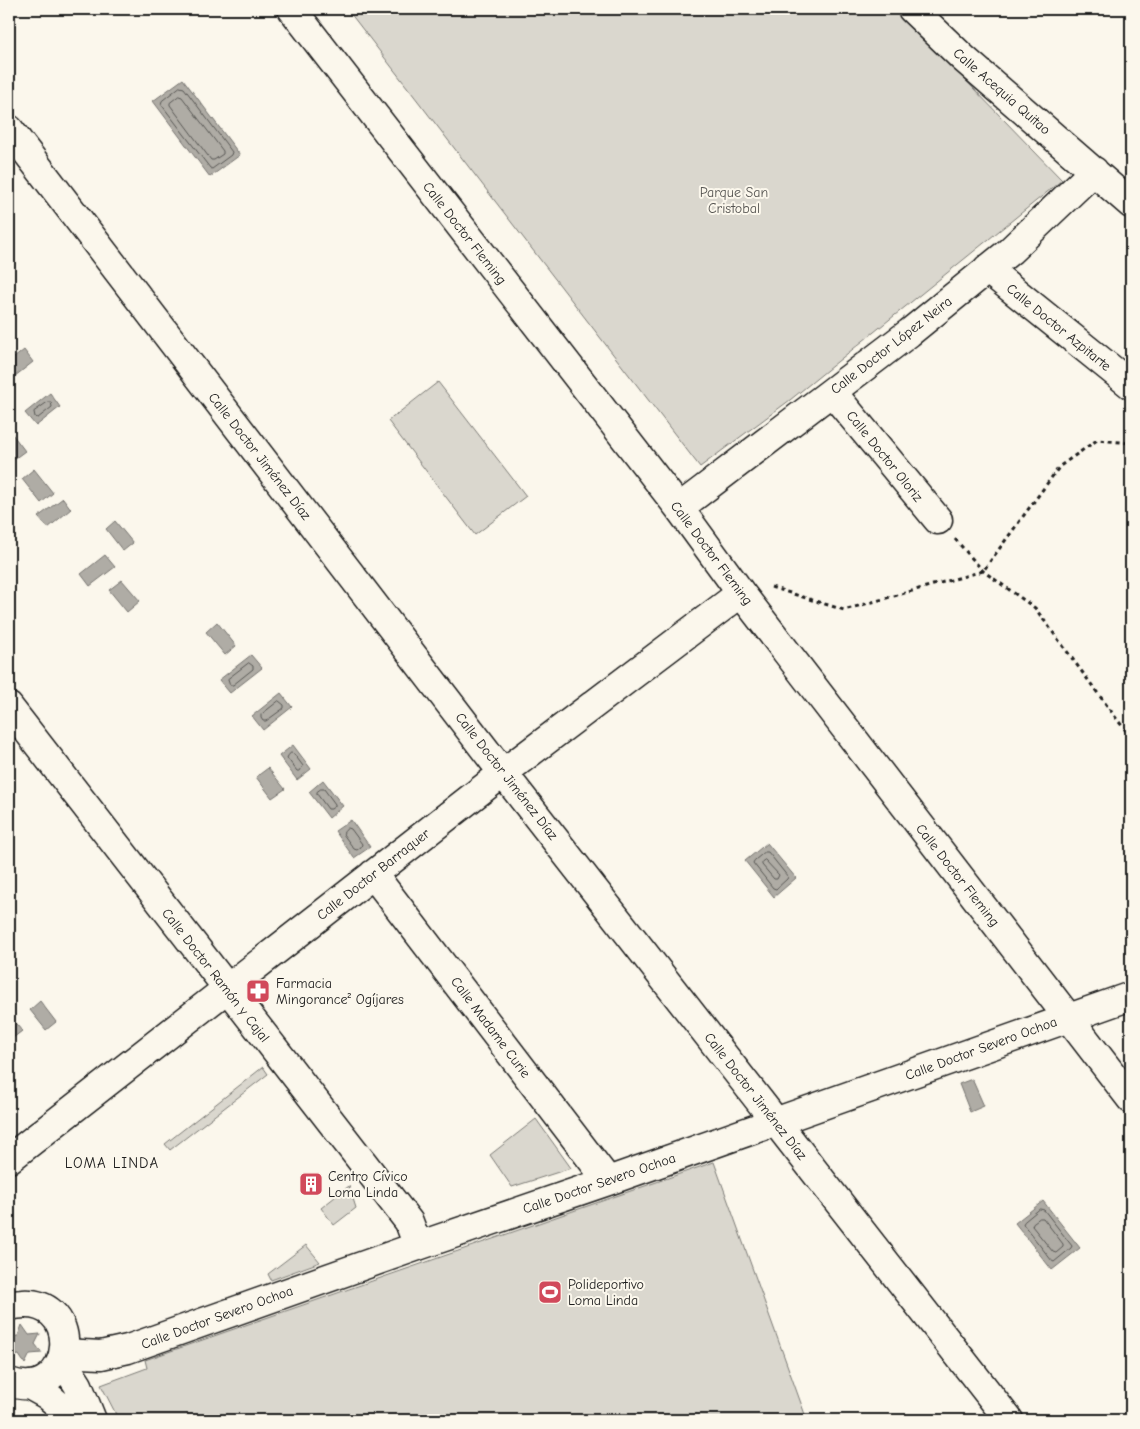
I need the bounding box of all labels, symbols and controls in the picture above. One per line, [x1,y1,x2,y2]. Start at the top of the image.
street label: Calle Acequia Quitao [950,44,1054,138]
street label: Calle Doctor Fleming [419,178,510,288]
park label: Parque San Cristobal [700,184,768,217]
street label: Calle Doctor Azpitarte [1003,280,1114,375]
street label: Calle Doctor López Neira [827,293,955,398]
street label: Calle Doctor Jiménez Díaz [205,389,315,523]
street label: Calle Doctor Oloriz [843,407,927,505]
street label: Calle Doctor Fleming [667,498,756,609]
street label: Calle Doctor Jiménez Díaz [452,709,562,843]
street label: Calle Doctor Fleming [912,820,1003,930]
street label: Calle Doctor Barraquer [313,825,434,924]
street label: Calle Doctor Ramón y Cajal [158,905,273,1046]
street label: Calle Madame Curie [447,973,534,1081]
place label: Farmacia Mingorance² Ogíjares [276,975,404,1008]
pharmacy icon: Farmacia Mingorance² Ogíjares [245,978,271,1004]
street label: Calle Doctor Severo Ochoa [903,1013,1059,1084]
street label: Calle Doctor Jiménez Díaz [701,1029,811,1163]
street label: Calle Doctor Severo Ochoa [521,1149,678,1218]
district label: LOMA LINDA [65,1154,159,1172]
place label: Centro Cívico Loma Linda [328,1168,408,1201]
building icon: Centro Cívico Loma Linda [298,1171,324,1197]
place label: Polideportivo Loma Linda [568,1276,644,1309]
sports icon: Polideportivo Loma Linda [537,1279,563,1305]
street label: Calle Doctor Severo Ochoa [139,1282,295,1353]

